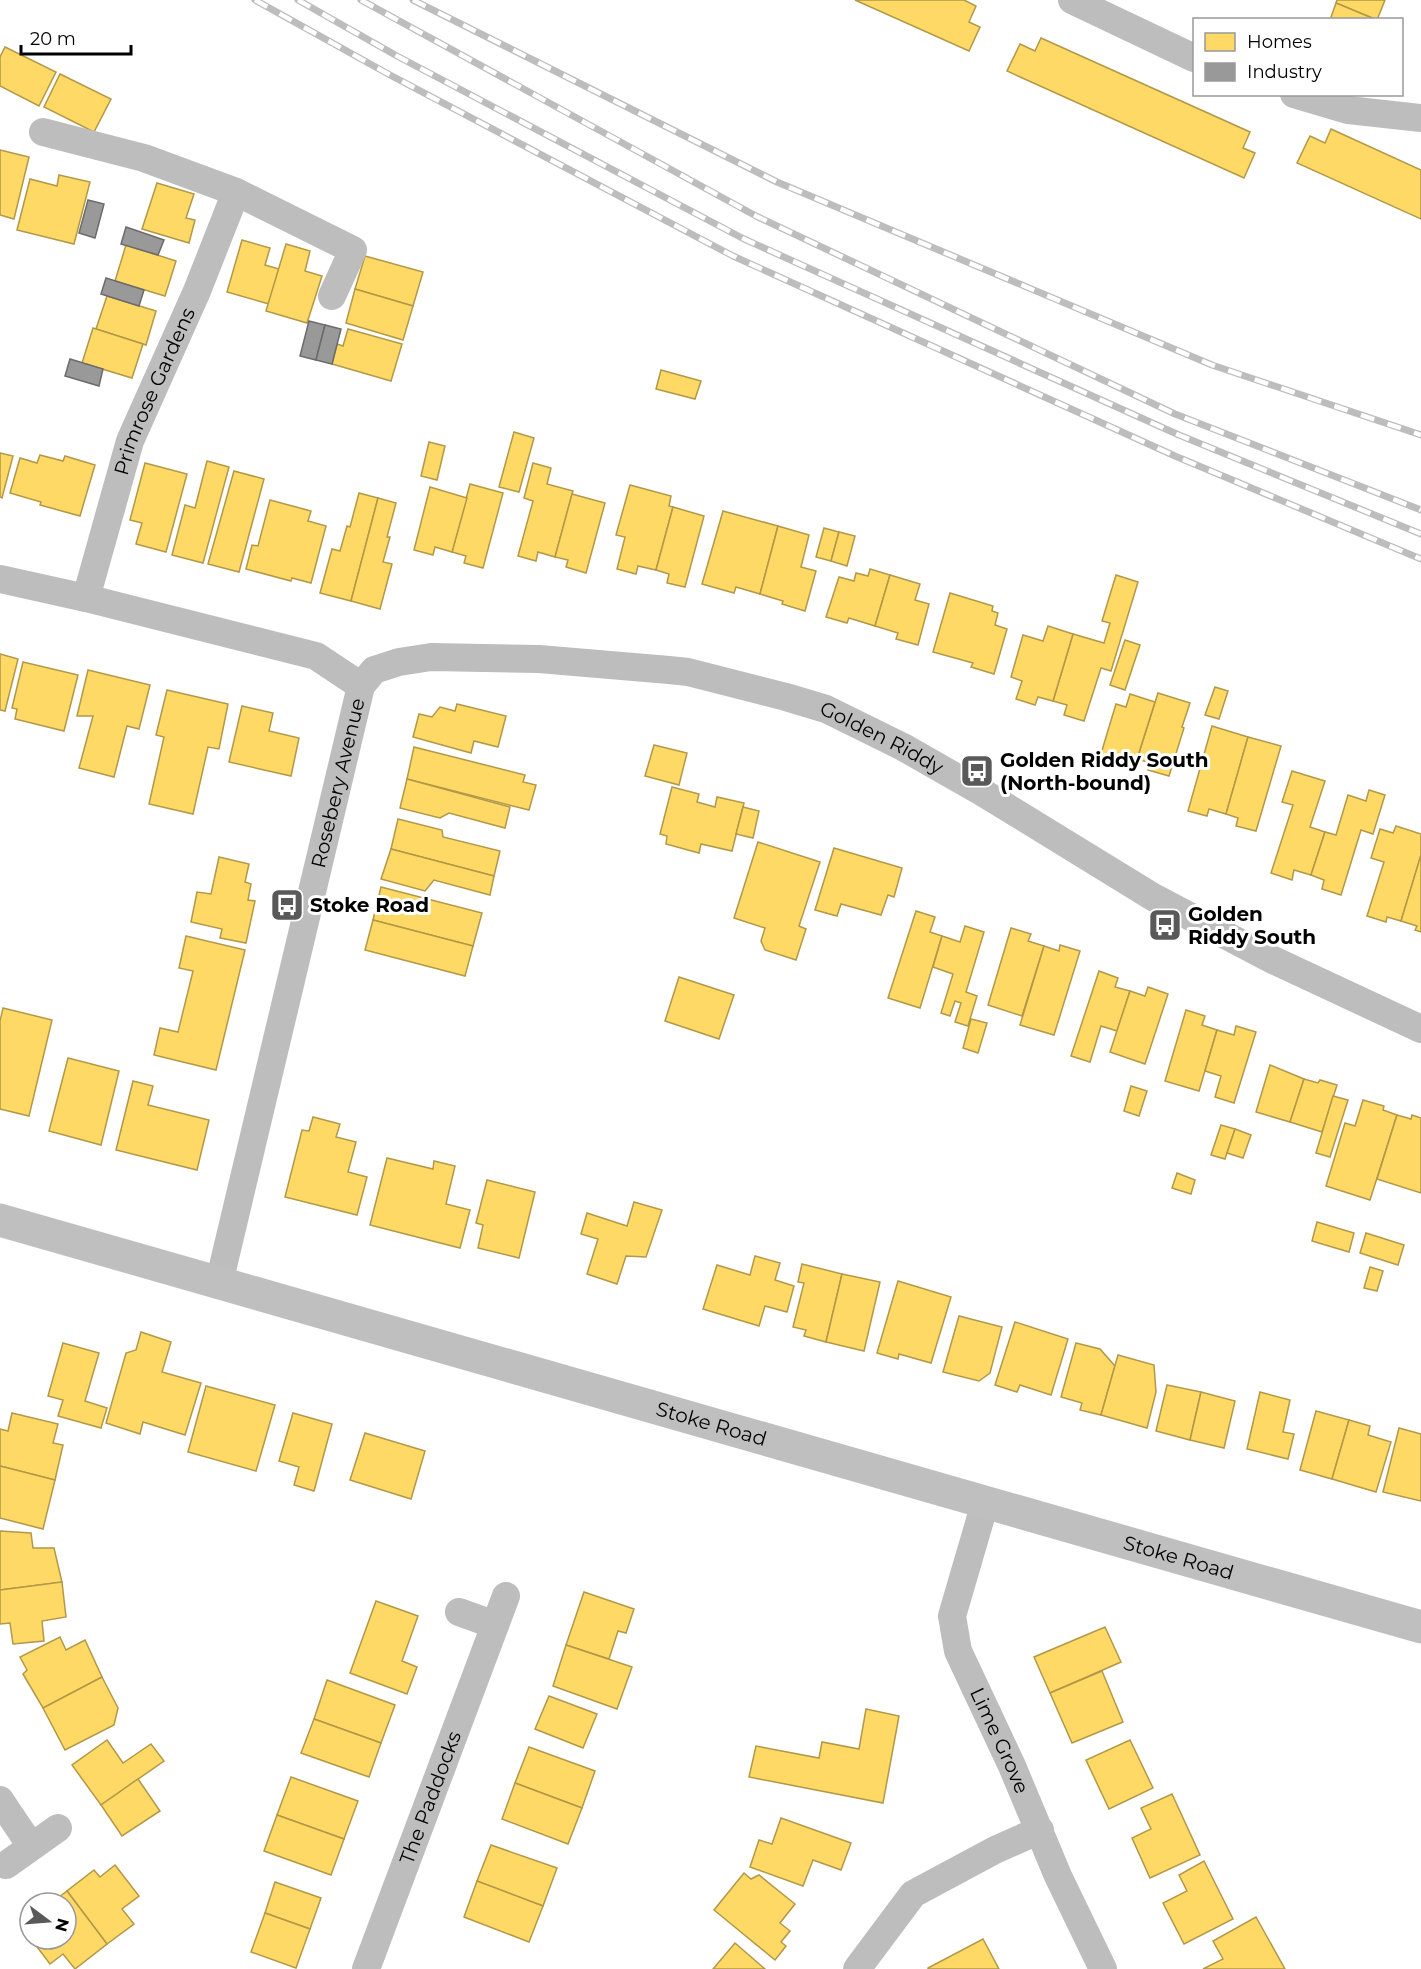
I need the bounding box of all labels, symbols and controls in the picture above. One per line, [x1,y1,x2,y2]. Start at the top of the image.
scale bar [21,18,130,56]
legend [1193,18,1403,96]
text: 20 m [30,28,76,50]
text: Homes [1247,31,1312,53]
text: Industry [1247,61,1322,83]
street label: Primrose Gardens [109,304,200,478]
street label: Rosebery Avenue [306,696,370,870]
street label: Golden Riddy [816,696,948,780]
place label: Golden Riddy South (North-bound) [1000,748,1209,795]
bus stop icon: Golden Riddy South (North-bound) [959,753,995,789]
bus stop icon: Stoke Road [269,887,305,923]
place label: Stoke Road [310,893,429,917]
place label: Golden Riddy South [1188,902,1316,949]
bus stop icon: Golden Riddy South [1147,907,1183,943]
street label: Stoke Road [653,1397,769,1451]
street label: Stoke Road [1121,1530,1237,1585]
street label: Lime Grove [965,1684,1034,1797]
street label: The Paddocks [394,1728,466,1868]
north arrow [18,1891,78,1951]
text: N [51,1916,73,1934]

